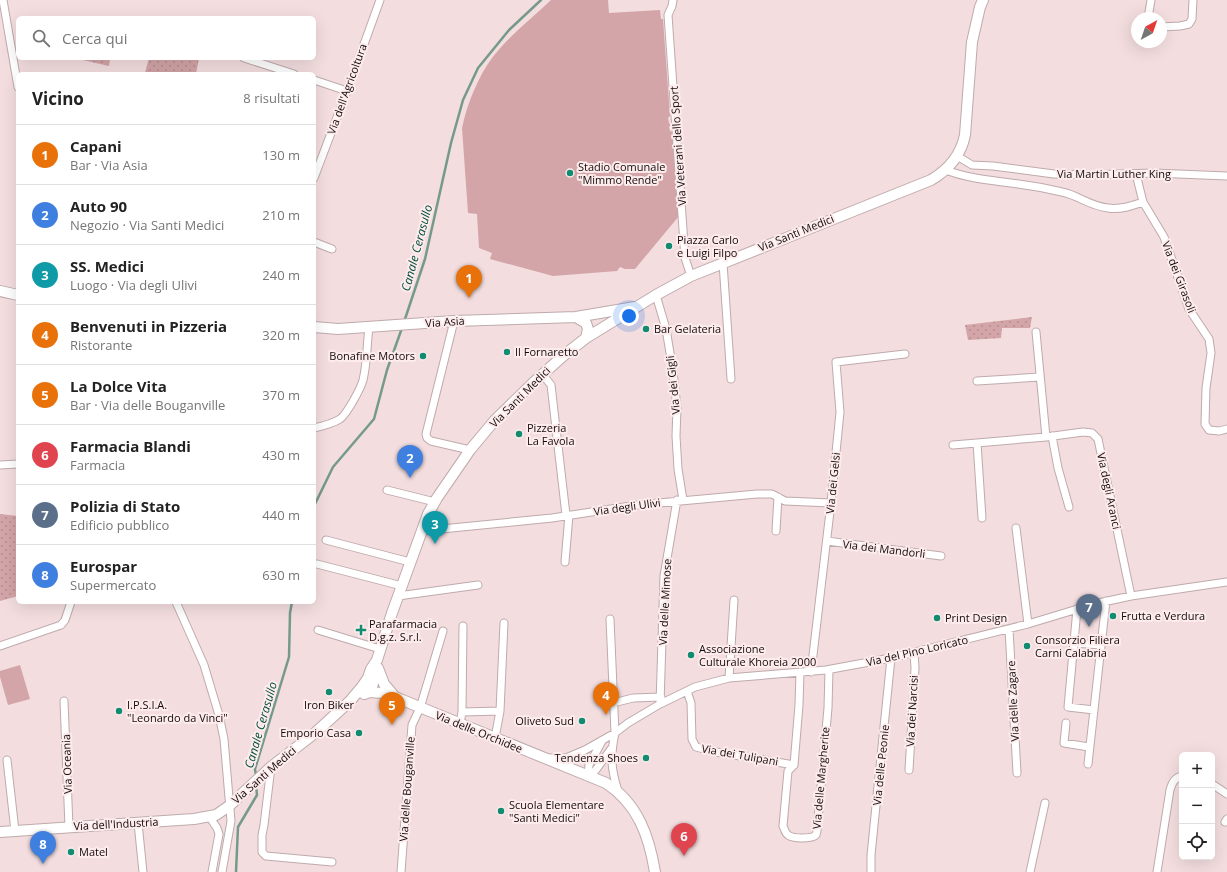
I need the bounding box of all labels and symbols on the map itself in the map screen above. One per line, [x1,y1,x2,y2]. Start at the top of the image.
north arrow [1131,12,1167,48]
street label: Via dell'Agricoltura [323,41,370,136]
street label: Via Veterani dello Sport [666,86,689,206]
place label: Stadio Comunale "Mimmo Rende" [578,159,665,187]
street label: Via Martin Luther King [1057,166,1171,181]
marker: Stadio Comunale "Mimmo Rende" [565,168,575,178]
water label: Canale Cerasullo [397,202,436,293]
street label: Via Santi Medici [756,211,836,255]
place label: Piazza Carlo e Luigi Filpo [677,232,739,260]
street label: Via dei Girasoli [1159,239,1200,315]
marker: Piazza Carlo e Luigi Filpo [664,241,674,251]
pin: 1 [456,265,482,298]
your location [619,306,639,326]
street label: Via Asia [425,313,465,330]
place label: Bar Gelateria [654,321,721,336]
marker: Bar Gelateria [641,324,651,334]
place label: Il Fornaretto [515,344,579,359]
marker: Il Fornaretto [502,347,512,357]
place label: Bonafine Motors [329,348,415,363]
marker: Bonafine Motors [418,351,428,361]
street label: Via dei Gigli [662,355,683,415]
street label: Via Santi Medici [486,363,553,430]
place label: Pizzeria La Favola [527,420,575,448]
marker: Pizzeria La Favola [514,429,524,439]
pin: 2 [397,445,423,478]
street label: Via dei Gelsi [822,451,843,514]
street label: Via degli Aranci [1094,451,1125,531]
street label: Via degli Ulivi [592,494,661,519]
pin: 3 [422,511,448,544]
street label: Via dei Mandorli [842,536,926,561]
street label: Via delle Mimose [655,558,674,646]
pin: 7 [1076,594,1102,627]
place label: Frutta e Verdura [1121,608,1205,623]
place label: Print Design [945,610,1007,625]
marker: Frutta e Verdura [1108,611,1118,621]
marker: Print Design [932,613,942,623]
place label: Parafarmacia D.g.z. S.r.l. [369,616,437,644]
marker: Parafarmacia D.g.z. S.r.l. [356,625,366,635]
street label: Via del Pino Loricato [865,631,970,670]
place label: Consorzio Filiera Carni Calabria [1035,632,1120,660]
place label: Associazione Culturale Khoreia 2000 [699,641,816,669]
marker: Consorzio Filiera Carni Calabria [1022,641,1032,651]
marker: Associazione Culturale Khoreia 2000 [686,650,696,660]
street label: Via delle Zagare [1003,660,1022,742]
street label: Via dei Narcisi [902,675,921,747]
water label: Canale Cerasullo [240,679,281,770]
pin: 4 [593,682,619,715]
marker: Iron Biker [324,687,334,697]
pin: 5 [379,692,405,725]
place label: I.P.S.I.A. "Leonardo da Vinci" [127,697,228,725]
place label: Iron Biker [304,697,355,712]
marker: I.P.S.I.A. "Leonardo da Vinci" [114,706,124,716]
street label: Via delle Orchidee [433,707,525,756]
place label: Oliveto Sud [515,713,574,728]
marker: Oliveto Sud [577,716,587,726]
street label: Via delle Peonie [869,724,892,806]
place label: Emporio Casa [280,725,351,740]
street label: Via delle Margherite [809,726,832,830]
marker: Emporio Casa [354,728,364,738]
street label: Via Oceania [58,734,75,794]
street label: Via delle Bouganville [395,736,418,842]
street label: Via dei Tulipani [701,740,780,769]
street label: Via Santi Medici [228,743,299,807]
place label: Tendenza Shoes [554,750,638,765]
marker: Tendenza Shoes [641,753,651,763]
place label: Scuola Elementare "Santi Medici" [509,797,604,825]
marker: Scuola Elementare "Santi Medici" [496,806,506,816]
street label: Via dell'Industria [73,814,159,833]
pin: 6 [671,823,697,856]
pin: 8 [30,831,56,864]
place label: Matel [79,844,108,859]
marker: Matel [66,847,76,857]

